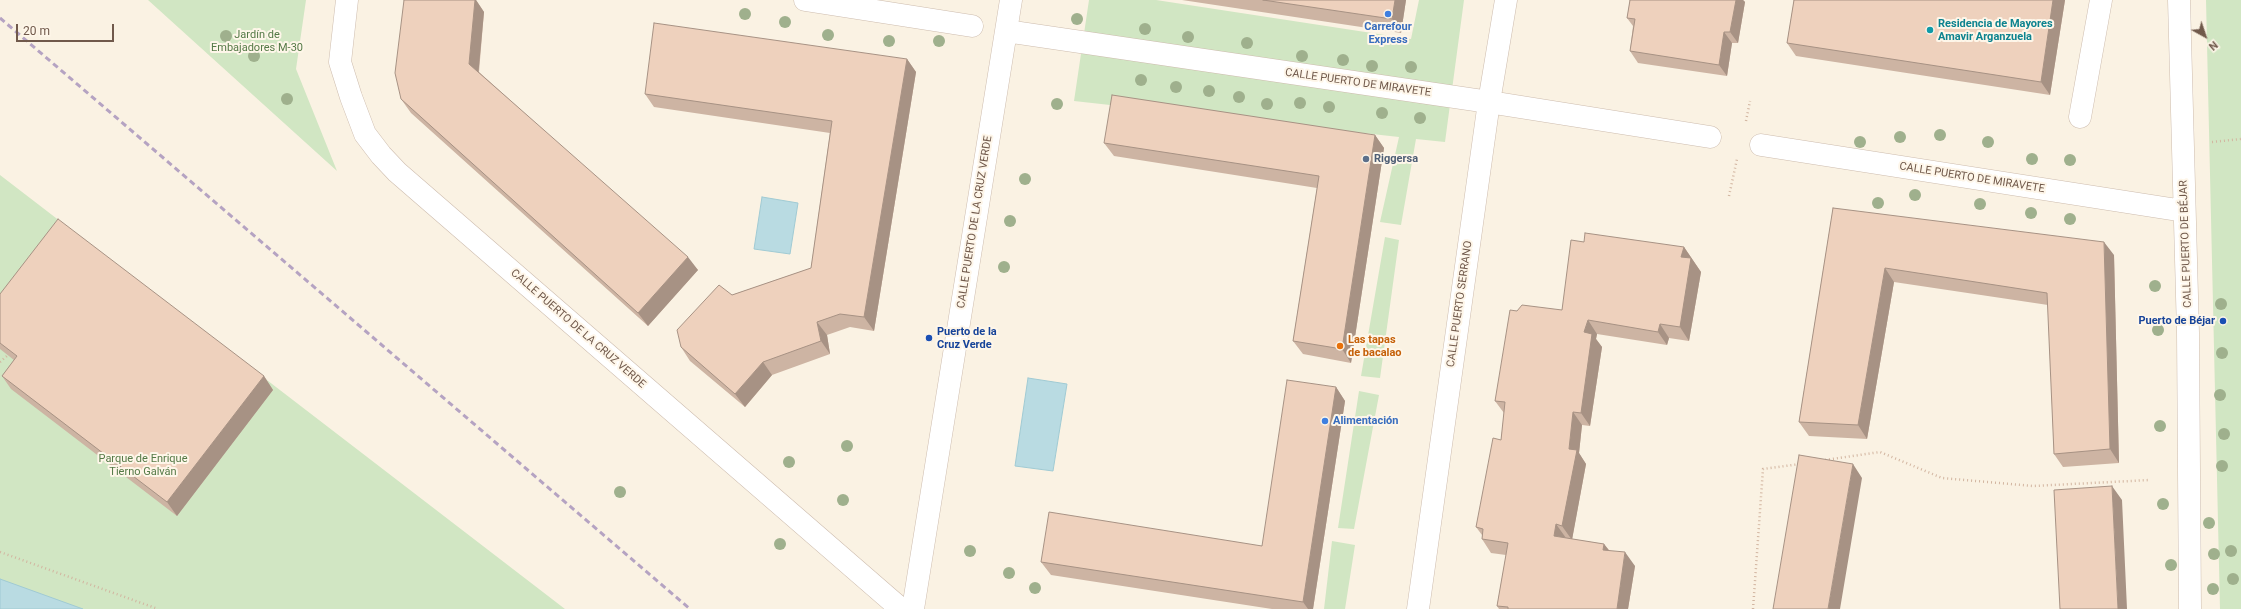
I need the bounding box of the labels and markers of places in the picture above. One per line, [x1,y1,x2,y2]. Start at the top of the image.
marker: Carrefour Express [1383,9,1393,19]
place label: Residencia de Mayores Amavir Arganzuela [1938,17,2053,43]
place label: Carrefour Express [1364,20,1412,46]
marker: Residencia de Mayores Amavir Arganzuela [1925,25,1935,35]
place label: Riggersa [1374,152,1418,166]
marker: Riggersa [1361,154,1371,164]
place label: Puerto de Béjar [2138,314,2215,328]
marker: Puerto de Béjar [2218,316,2228,326]
place label: Puerto de la Cruz Verde [937,325,997,351]
marker: Puerto de la Cruz Verde [924,333,934,343]
place label: Las tapas de bacalao [1348,333,1402,359]
marker: Las tapas de bacalao [1335,341,1345,351]
place label: Alimentación [1333,414,1398,428]
marker: Alimentación [1320,416,1330,426]

